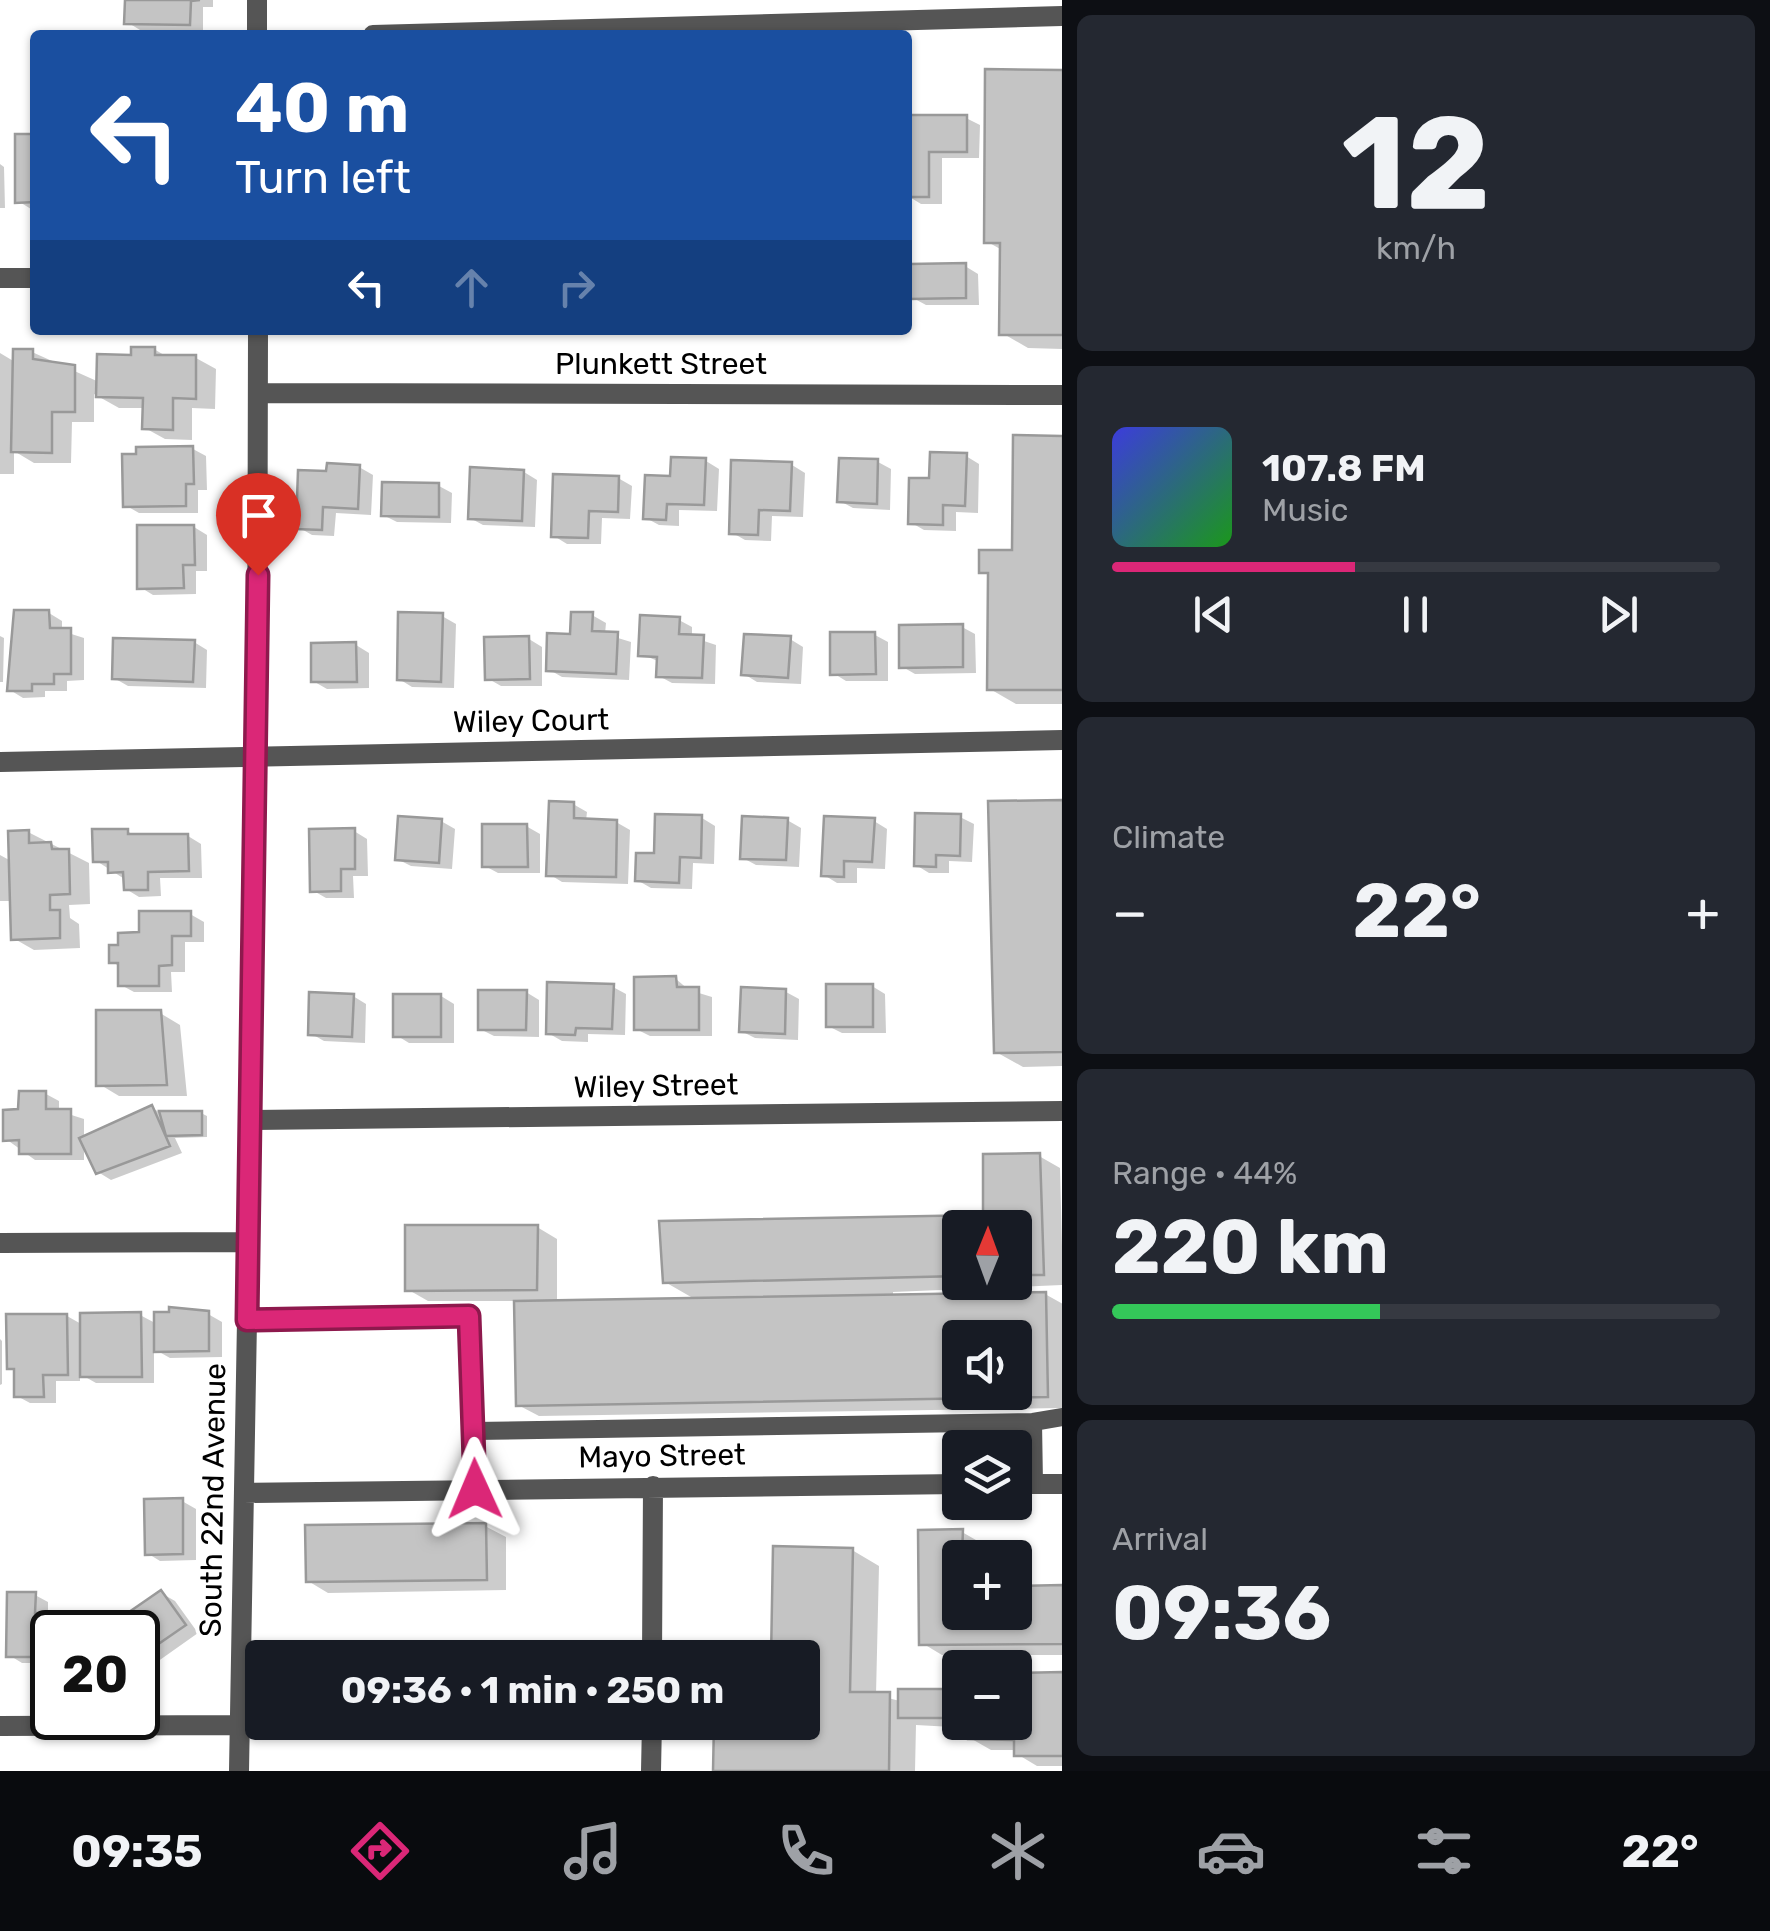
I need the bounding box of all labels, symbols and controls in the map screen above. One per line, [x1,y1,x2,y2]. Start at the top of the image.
text: 40 m [235,67,409,150]
icon: left [70,70,200,200]
text: 12 [1341,86,1491,241]
text: Turn left [235,151,411,204]
text: km/h [1376,229,1456,267]
icon: left [339,260,394,315]
icon: ahead [444,260,499,315]
icon: right [549,260,604,315]
street label: Plunkett Street [555,346,767,382]
text: 107.8 FM [1262,445,1426,491]
pin [216,473,301,576]
icon: arrive [231,488,286,543]
text: Music [1262,491,1348,529]
icon: previous [1186,587,1241,642]
icon: pause [1388,587,1443,642]
icon: next [1591,587,1646,642]
street label: Wiley Court [453,702,610,740]
text: Climate [1112,818,1225,856]
text: 22° [1353,867,1481,956]
text: − [1112,880,1148,945]
text: + [1686,880,1720,945]
street label: Wiley Street [573,1067,739,1105]
text: Range · 44% [1112,1154,1297,1192]
text: 220 km [1112,1203,1389,1292]
north arrow [942,1210,1032,1300]
map controls [942,1210,1032,1740]
button: sound [942,1320,1032,1410]
street label: South 22nd Avenue [193,1363,233,1637]
button: layers [942,1430,1032,1520]
position arrow [423,1437,527,1541]
street label: Mayo Street [578,1437,746,1475]
text: Arrival [1112,1520,1208,1558]
button: + [942,1540,1032,1630]
text: 09:36 [1112,1569,1331,1658]
speed limit sign: 20 [30,1610,160,1740]
button: − [942,1650,1032,1740]
text: 09:36 · 1 min · 250 m [341,1667,724,1713]
icon: directions [345,1816,415,1886]
icon: music [558,1816,628,1886]
icon: phone [771,1816,841,1886]
icon: climate [983,1816,1053,1886]
icon: car [1196,1816,1266,1886]
icon: filters [1409,1816,1479,1886]
text: 09:35 [71,1825,203,1878]
text: 22° [1622,1825,1699,1878]

